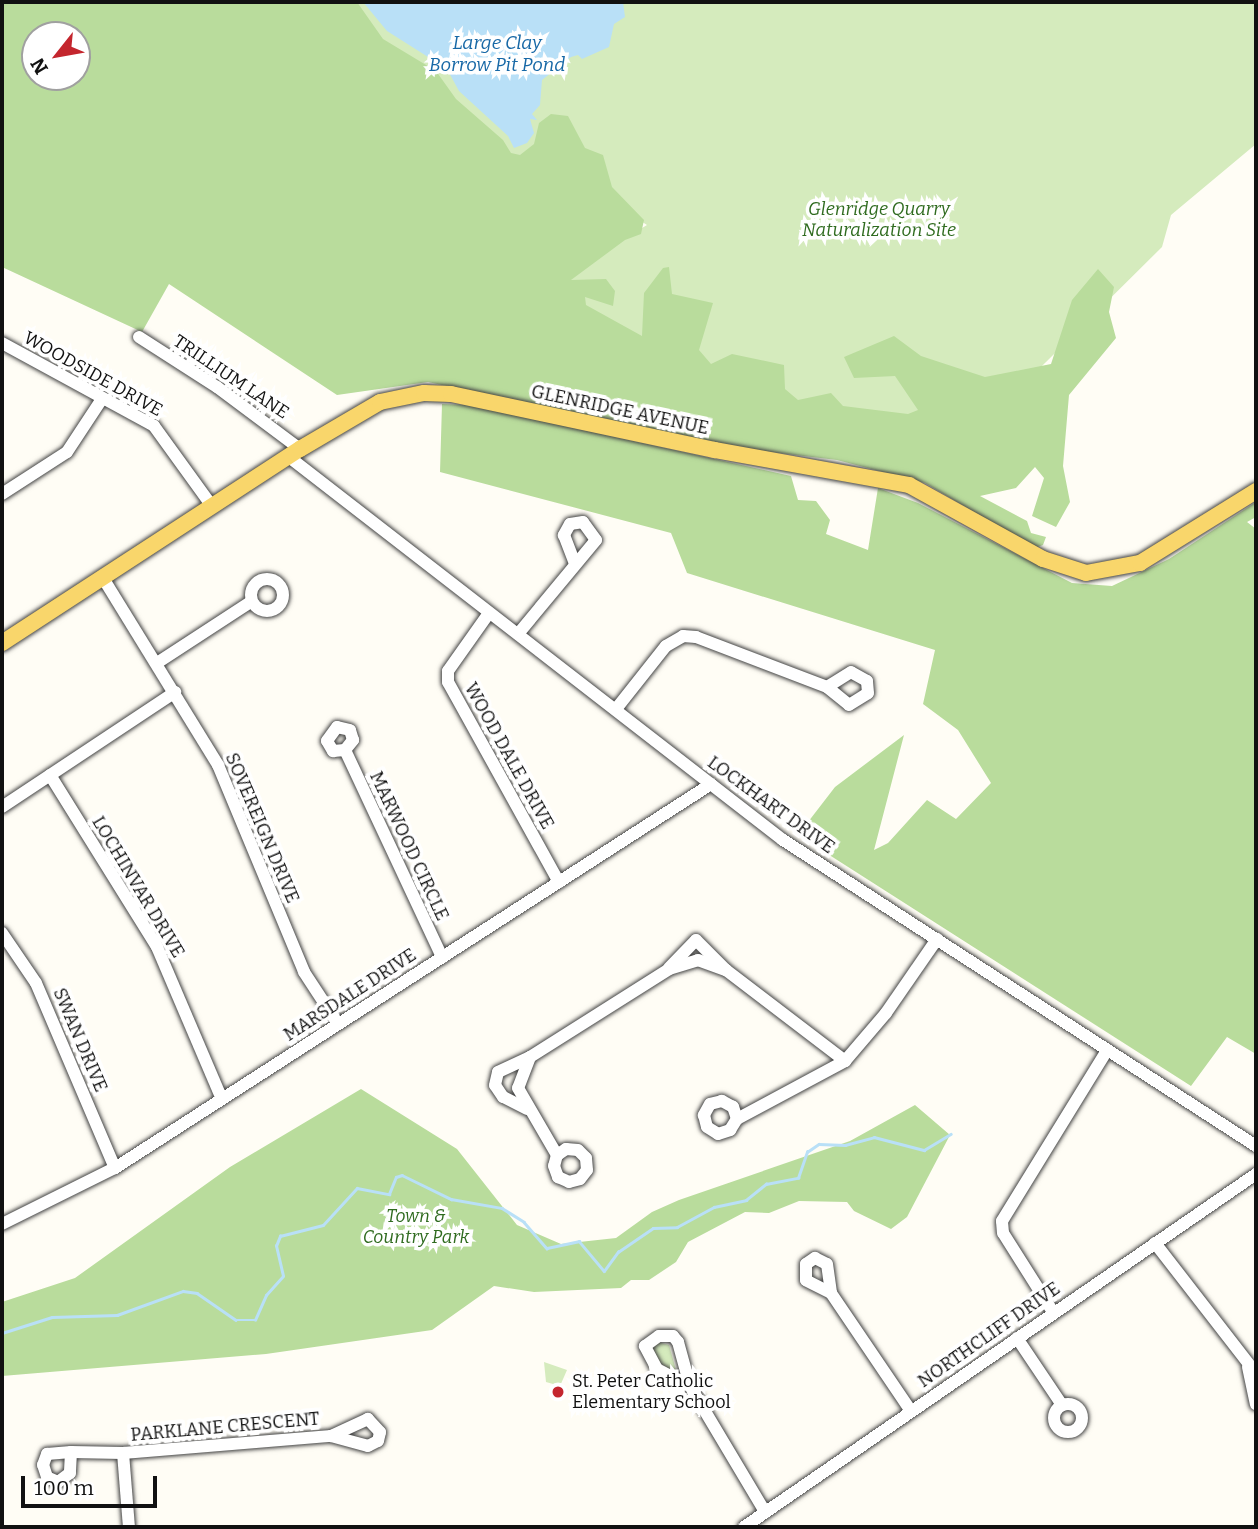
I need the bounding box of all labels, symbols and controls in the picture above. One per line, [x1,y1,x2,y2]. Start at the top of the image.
north arrow [21,21,91,91]
water label: Large Clay Borrow Pit Pond [429,32,565,76]
text: N [26,54,53,78]
park label: Glenridge Quarry Naturalization Site [802,199,956,242]
street label: WOODSIDE DRIVE [20,327,166,421]
street label: TRILLIUM LANE [169,330,293,424]
street label: GLENRIDGE AVENUE [529,381,711,439]
street label: WOOD DALE DRIVE [460,679,558,833]
street label: SOVEREIGN DRIVE [221,750,303,906]
street label: LOCKHART DRIVE [703,752,839,858]
street label: MARWOOD CIRCLE [365,768,453,924]
street label: LOCHINVAR DRIVE [87,812,189,962]
street label: MARSDALE DRIVE [280,944,420,1046]
street label: SWAN DRIVE [48,985,112,1095]
park label: Town & Country Park [363,1206,469,1248]
street label: NORTHCLIFF DRIVE [914,1278,1064,1392]
place label: St. Peter Catholic Elementary School [572,1371,731,1414]
marker: St. Peter Catholic Elementary School [550,1384,566,1400]
street label: PARKLANE CRESCENT [130,1408,320,1446]
scale bar [24,1462,161,1506]
text: 100 m [34,1475,94,1501]

